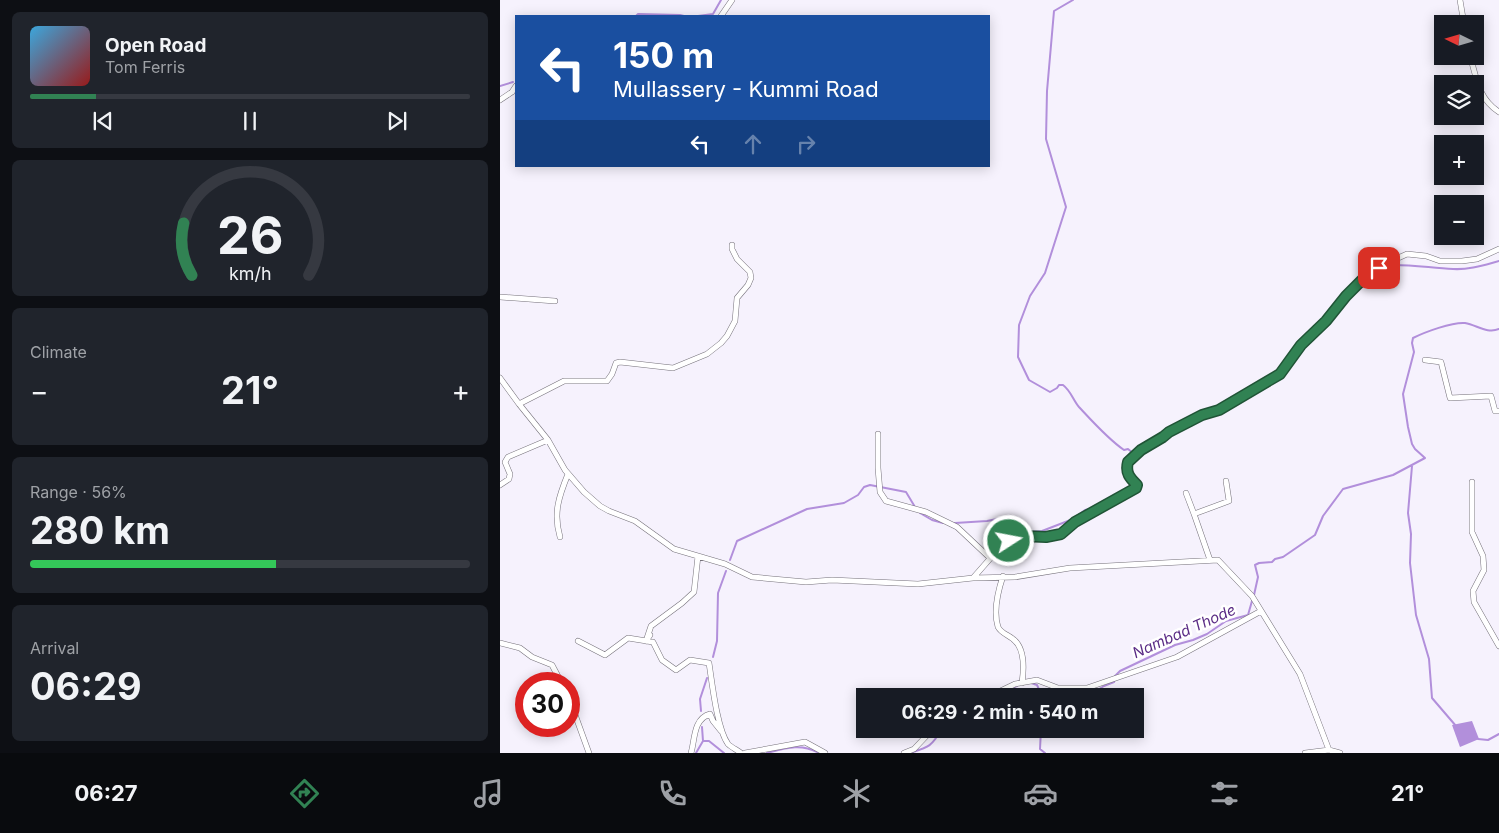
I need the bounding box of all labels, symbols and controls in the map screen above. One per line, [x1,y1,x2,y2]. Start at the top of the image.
north arrow [1434,15,1484,65]
map controls [1434,15,1484,245]
text: Open Road [105,34,206,57]
text: 150 m [613,34,714,76]
icon: left [530,35,595,100]
text: Tom Ferris [105,57,185,77]
button: layers [1434,75,1484,125]
text: Mullassery - Kummi Road [613,76,879,102]
icon: previous [89,107,117,135]
icon: pause [236,107,264,135]
icon: next [383,107,411,135]
icon: left [686,130,714,158]
icon: ahead [739,130,767,158]
icon: right [792,130,820,158]
button: + [1434,135,1484,185]
button: − [1434,195,1484,245]
text: 26 [217,204,283,267]
pin [1358,247,1400,289]
icon: arrive [1365,254,1393,282]
text: km/h [229,263,271,284]
text: Climate [30,342,87,362]
text: 21° [221,367,279,413]
text: − [30,374,49,408]
text: + [451,374,470,408]
text: Range · 56% [30,482,127,502]
text: 280 km [30,507,170,553]
position arrow [982,514,1034,566]
water label: Nambad Thode [1129,600,1239,662]
text: Arrival [30,638,79,658]
text: 06:29 [30,663,142,709]
speed limit sign: 30 [515,672,580,737]
text: 06:29 · 2 min · 540 m [902,701,1098,724]
icon: directions [287,776,322,811]
icon: music [471,776,506,811]
icon: phone [655,776,690,811]
icon: climate [839,776,874,811]
icon: car [1023,776,1058,811]
icon: filters [1207,776,1242,811]
text: 06:27 [75,780,138,806]
text: 21° [1391,780,1424,806]

